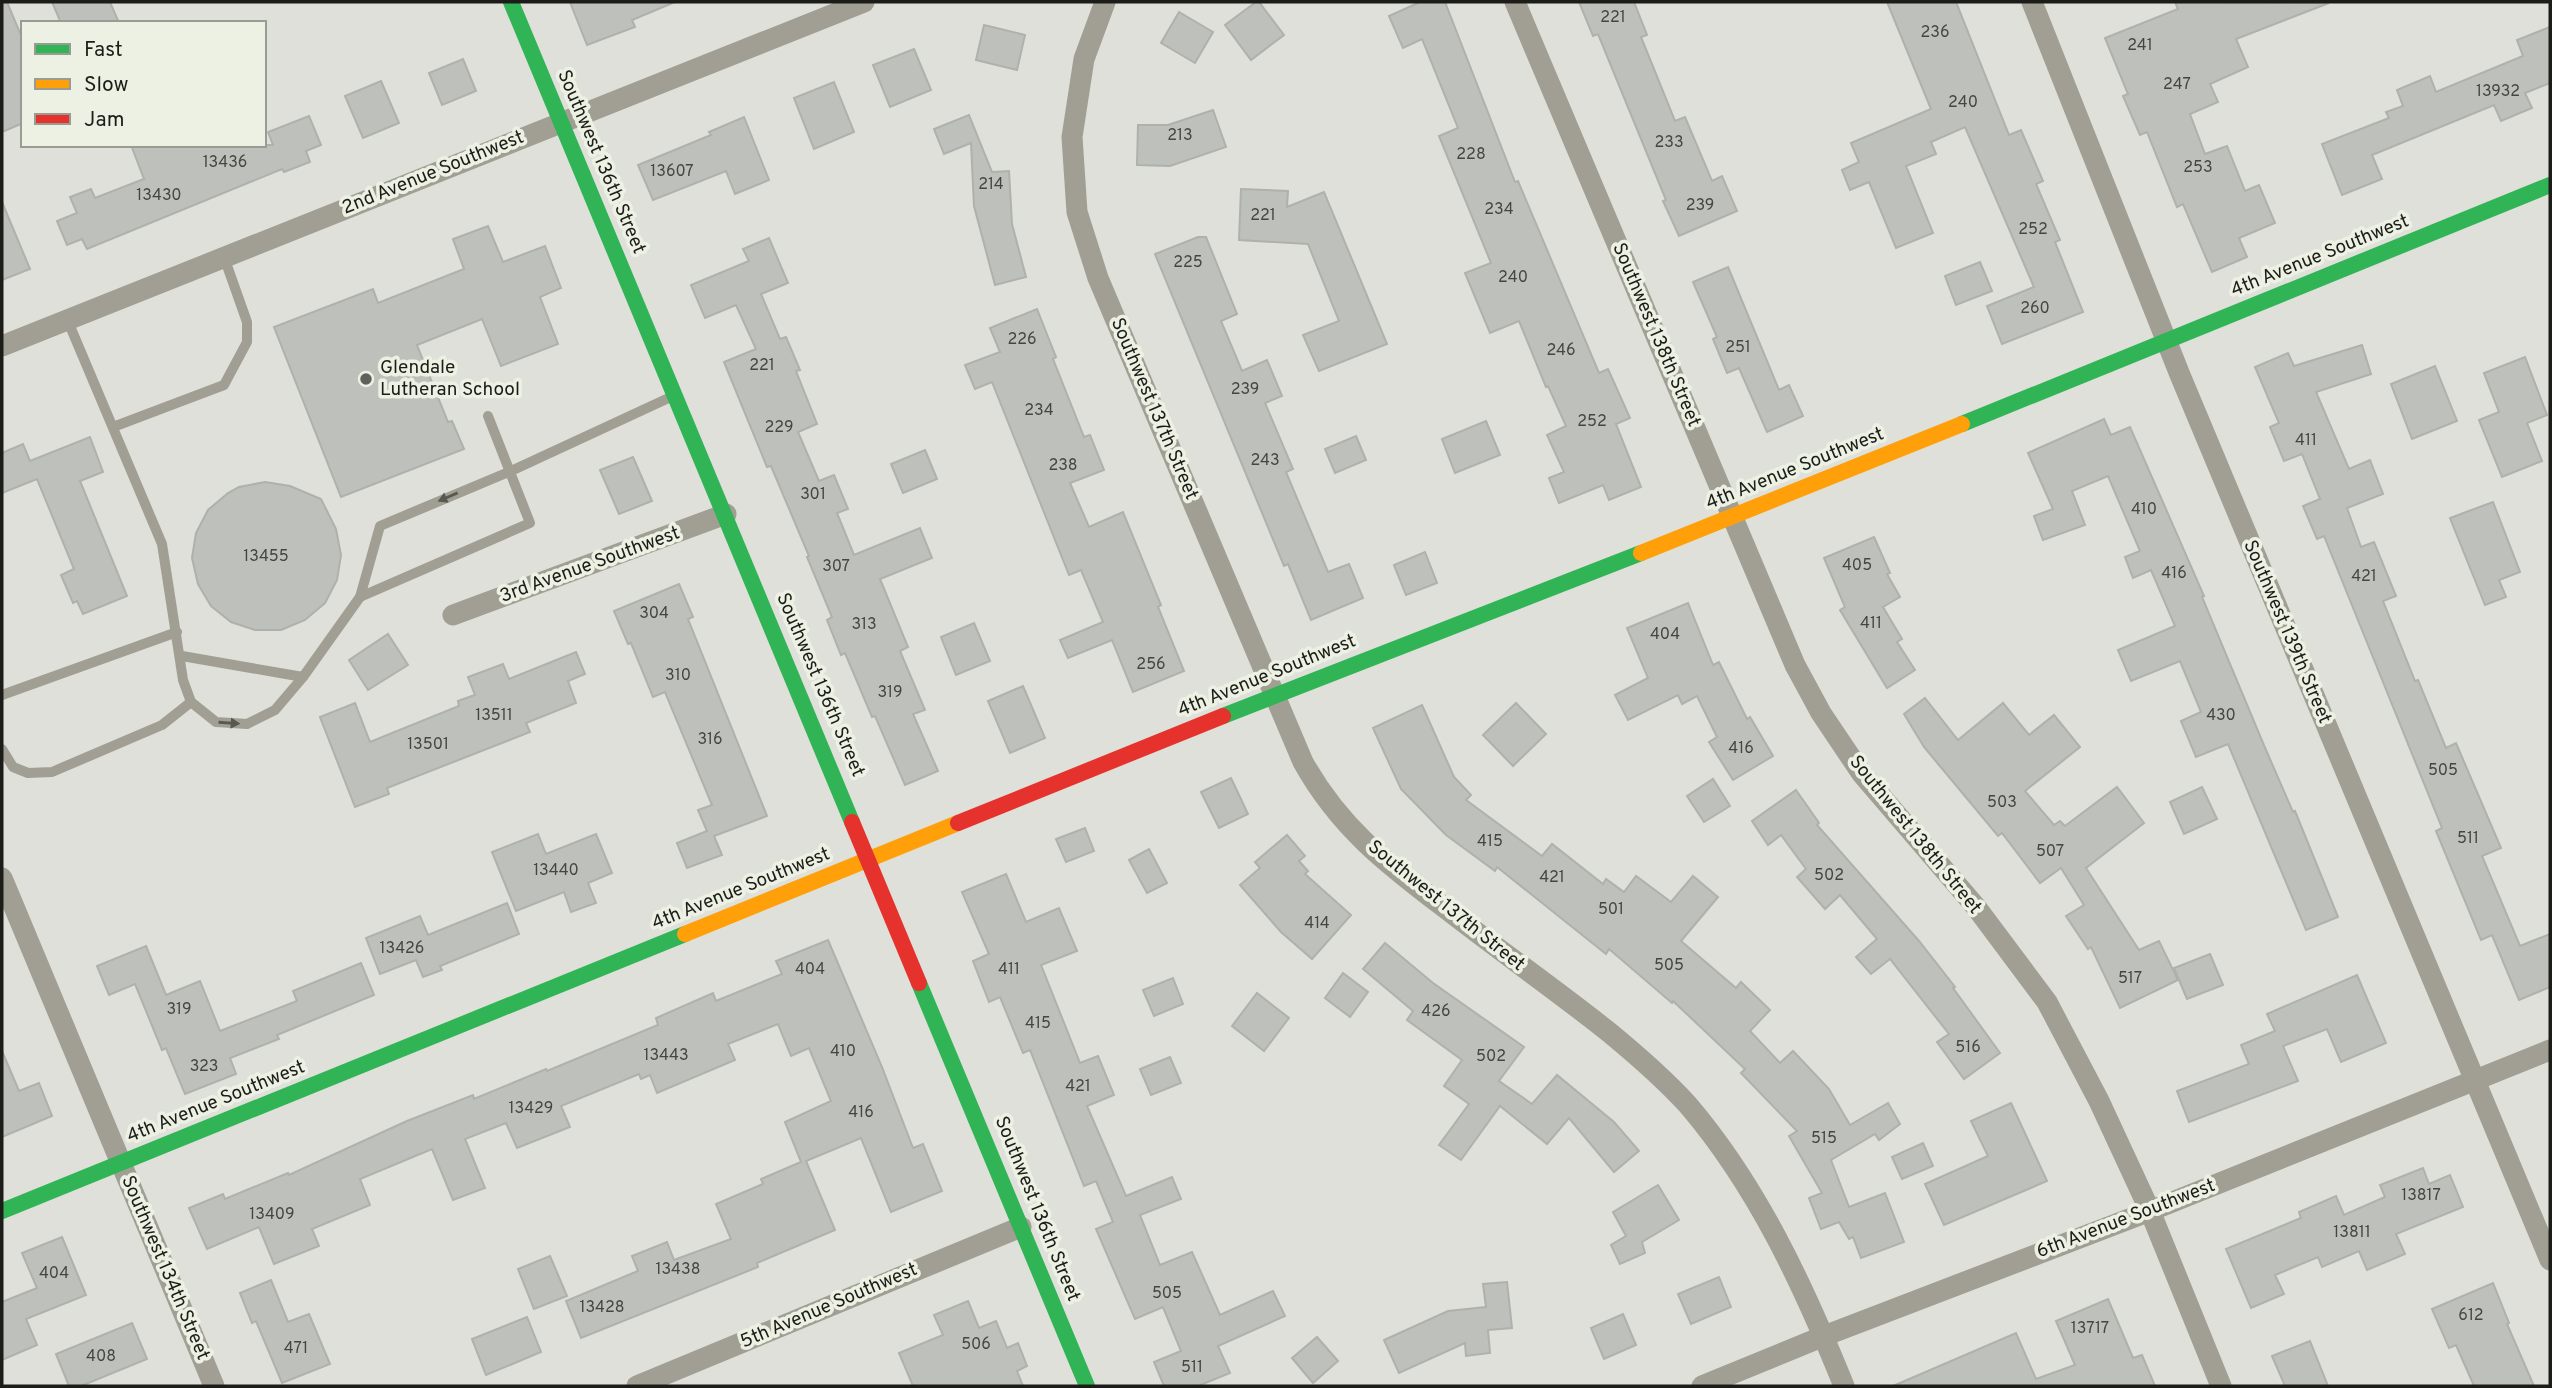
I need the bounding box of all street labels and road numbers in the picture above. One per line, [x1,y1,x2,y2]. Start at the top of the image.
street label: Southwest 136th Street [551,66,651,258]
street label: 2nd Avenue Southwest [339,126,527,220]
street label: 4th Avenue Southwest [2227,209,2413,303]
street label: Southwest 138th Street [1606,239,1706,431]
street label: Southwest 137th Street [1105,314,1203,504]
street label: 4th Avenue Southwest [1702,422,1888,516]
street label: 3rd Avenue Southwest [497,521,683,609]
street label: Southwest 139th Street [2237,537,2337,727]
street label: Southwest 136th Street [770,589,870,781]
street label: 4th Avenue Southwest [1174,629,1360,723]
street label: Southwest 138th Street [1844,751,1986,919]
street label: Southwest 137th Street [1363,835,1529,977]
street label: 4th Avenue Southwest [648,842,834,936]
street label: 4th Avenue Southwest [123,1055,309,1149]
street label: Southwest 136th Street [989,1113,1085,1305]
street label: Southwest 134th Street [115,1172,215,1364]
street label: 6th Avenue Southwest [2033,1174,2219,1264]
street label: 5th Avenue Southwest [737,1258,921,1354]

